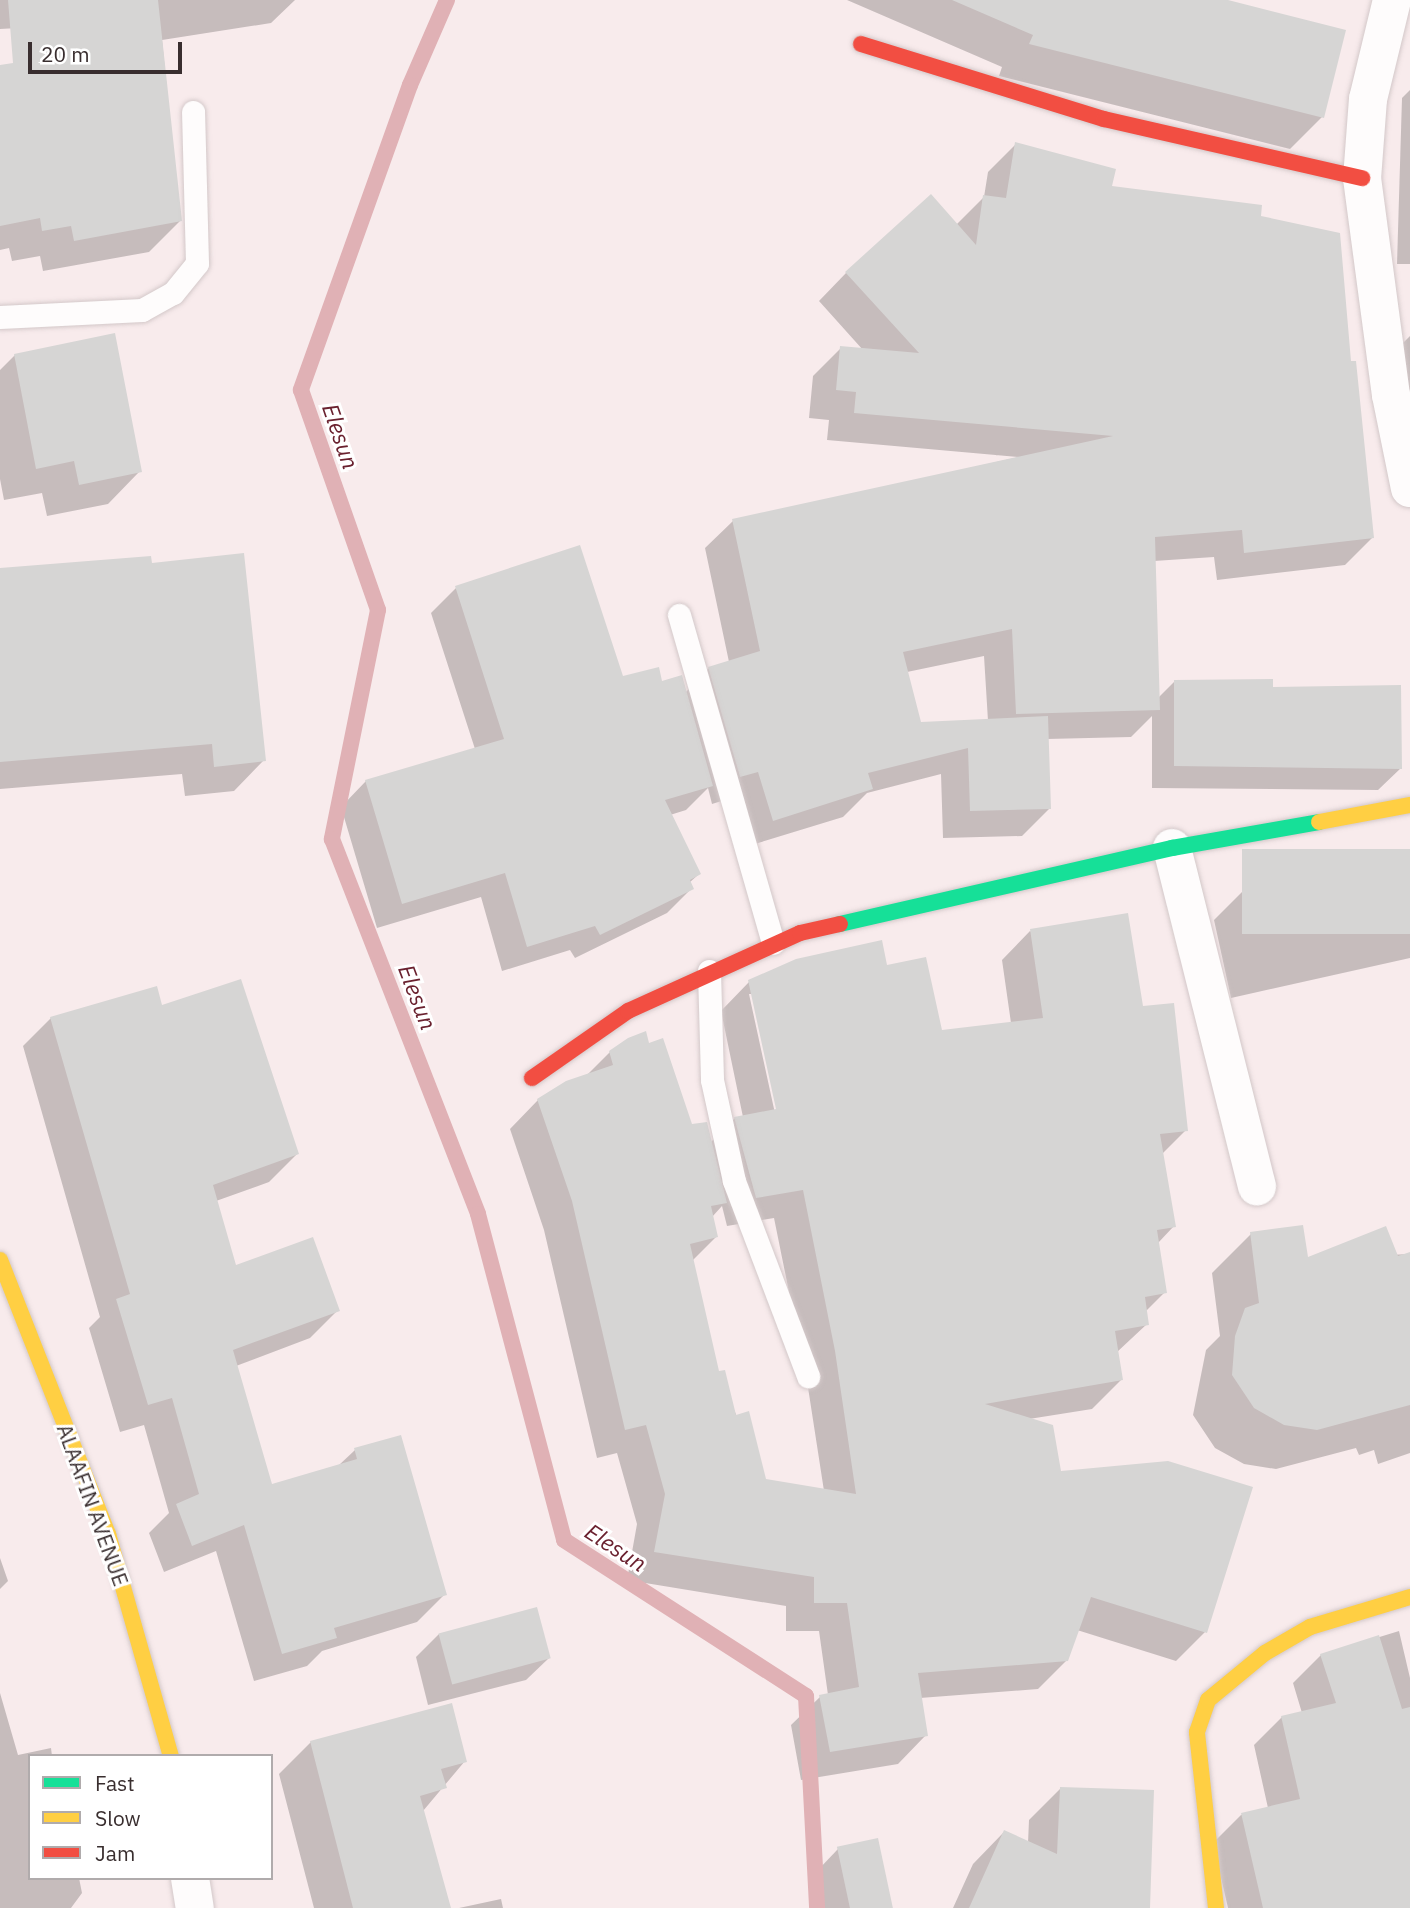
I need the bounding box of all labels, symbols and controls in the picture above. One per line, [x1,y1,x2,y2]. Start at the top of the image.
scale bar [32,28,186,72]
text: 20 m [41,40,90,68]
water label: Elesun [317,400,365,472]
water label: Elesun [393,961,443,1033]
street label: ALAAFIN AVENUE [52,1421,134,1589]
water label: Elesun [580,1517,652,1577]
legend [28,1754,273,1880]
text: Fast [95,1769,135,1797]
text: Slow [95,1804,141,1832]
text: Jam [95,1839,135,1867]

